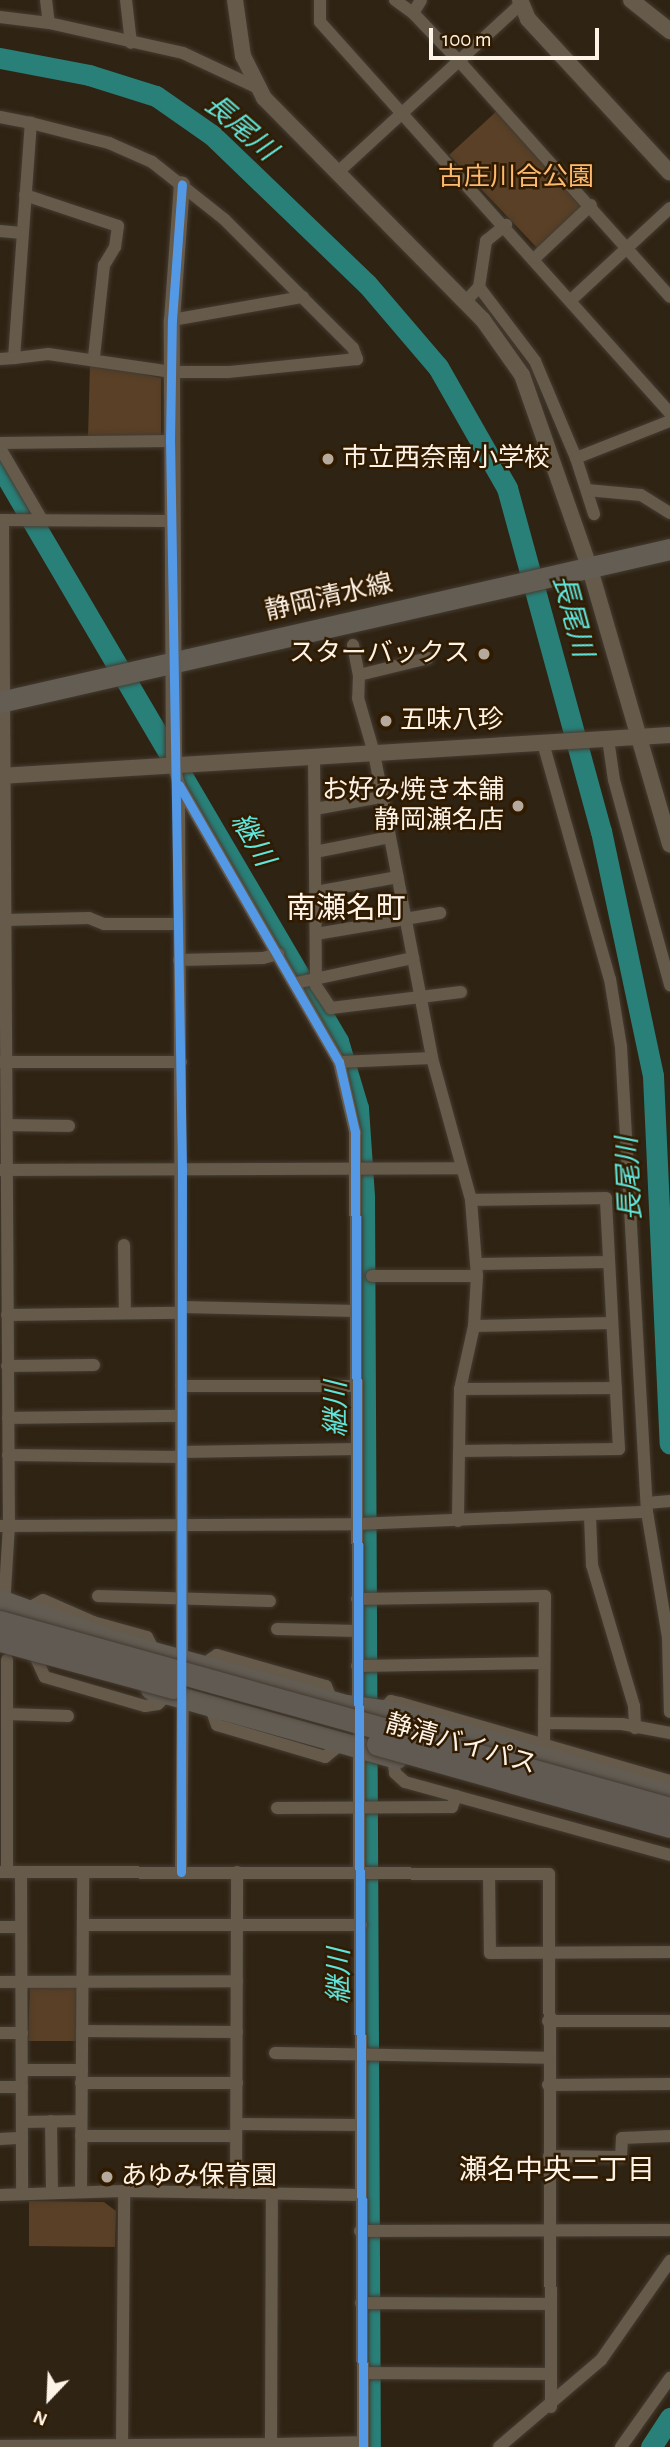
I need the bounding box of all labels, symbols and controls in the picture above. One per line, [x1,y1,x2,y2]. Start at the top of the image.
scale bar [432,14,602,58]
text: 100 m [442,29,492,50]
water label: 長尾川 [197,88,283,168]
park label: 古庄川合公園 [438,162,594,194]
place label: 市立西奈南小学校 [342,443,550,475]
marker: 市立西奈南小学校 [320,451,336,467]
street label: 静岡清水線 [262,568,396,628]
water label: 長尾川 [545,571,599,661]
place label: スターバックス [288,638,470,670]
marker: スターバックス [476,646,492,662]
place label: 五味八珍 [400,705,504,737]
marker: 五味八珍 [378,713,394,729]
place label: お好み焼き本舗 静岡瀬名店 [322,775,504,836]
marker: お好み焼き本舗 静岡瀬名店 [510,798,526,814]
water label: 継川 [223,807,281,873]
district label: 南瀬名町 [286,891,406,927]
water label: 長尾川 [611,1136,649,1222]
water label: 継川 [320,1381,354,1437]
street label: 静清バイパス [382,1709,540,1781]
water label: 継川 [323,1948,357,2004]
district label: 瀬名中央二丁目 [459,2154,655,2188]
place label: あゆみ保育園 [121,2161,277,2193]
marker: あゆみ保育園 [99,2169,115,2185]
north arrow [14,2363,84,2433]
text: N [31,2406,50,2429]

